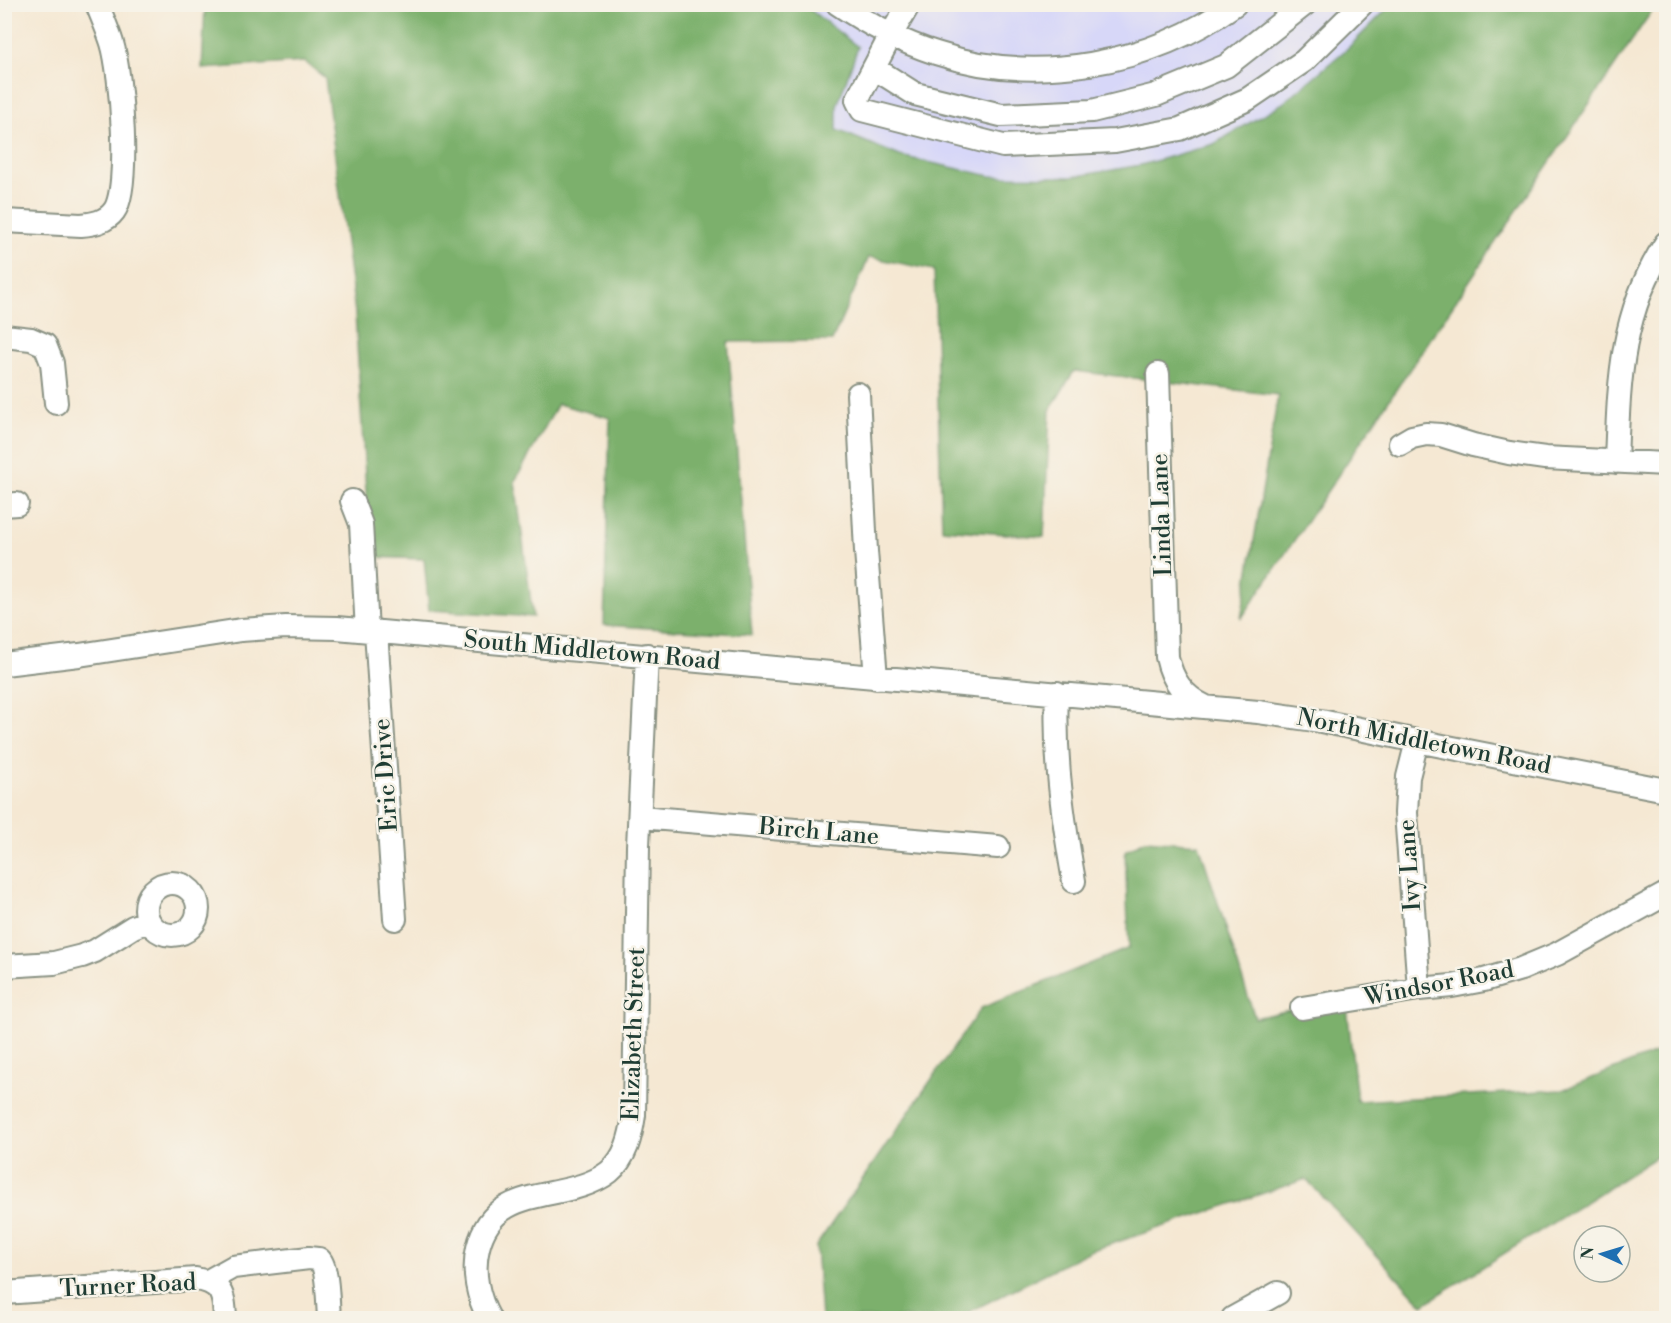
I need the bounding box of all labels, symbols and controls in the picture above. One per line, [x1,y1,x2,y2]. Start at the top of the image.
street label: Linda Lane [1145,453,1179,577]
street label: South Middletown Road [463,625,722,677]
street label: North Middletown Road [1294,703,1554,781]
street label: Eric Drive [367,717,405,833]
street label: Birch Lane [757,812,880,852]
street label: Ivy Lane [1392,818,1428,912]
street label: Elizabeth Street [616,946,652,1122]
street label: Windsor Road [1361,955,1517,1013]
north arrow [1572,1224,1632,1284]
text: N [1578,1246,1598,1260]
street label: Turner Road [59,1267,197,1305]

